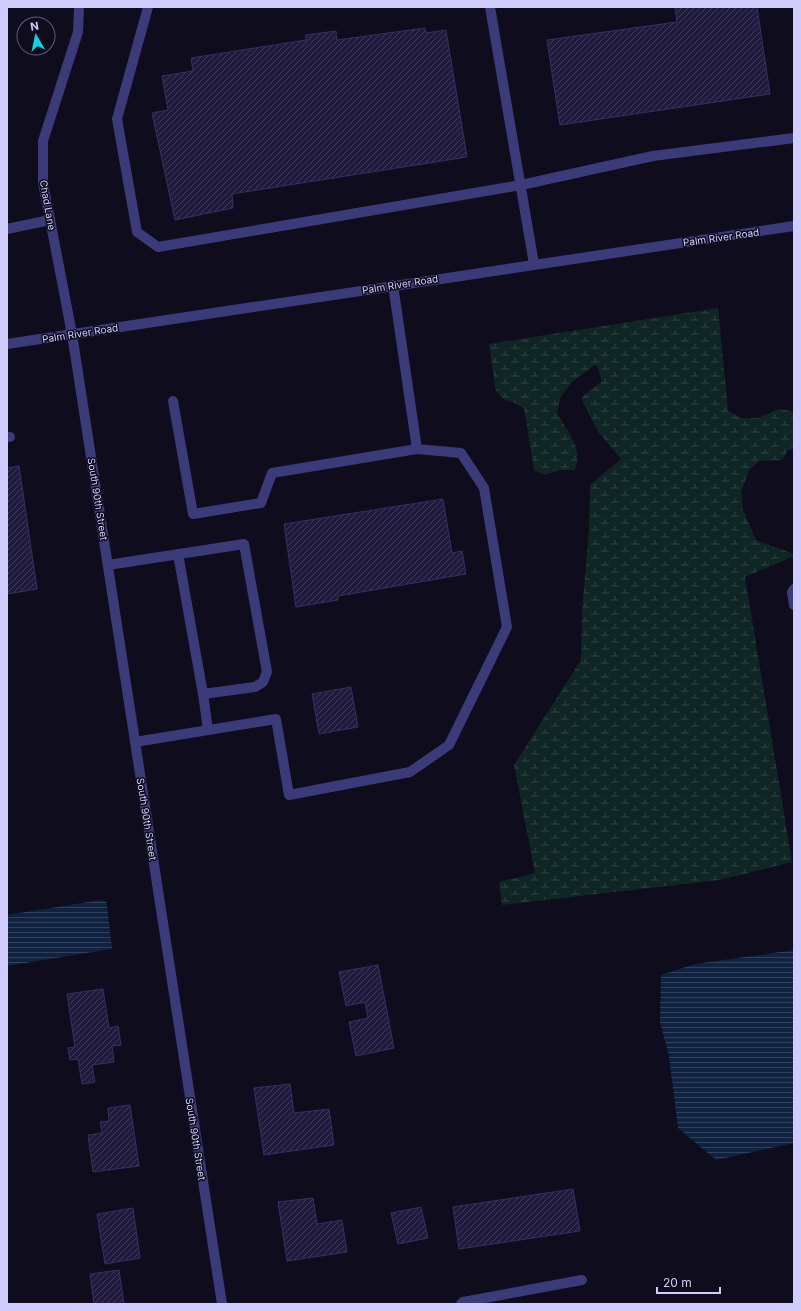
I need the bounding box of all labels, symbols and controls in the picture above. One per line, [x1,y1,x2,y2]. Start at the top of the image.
north arrow [16,16,56,56]
text: N [29,19,40,34]
street label: Chad Lane [38,179,58,231]
street label: Palm River Road [682,226,760,248]
street label: Palm River Road [361,272,439,296]
street label: Palm River Road [41,321,119,345]
street label: South 90th Street [86,457,111,542]
street label: South 90th Street [135,777,160,862]
street label: South 90th Street [184,1097,209,1182]
scale bar [657,1269,720,1295]
text: 20 m [663,1275,692,1290]

